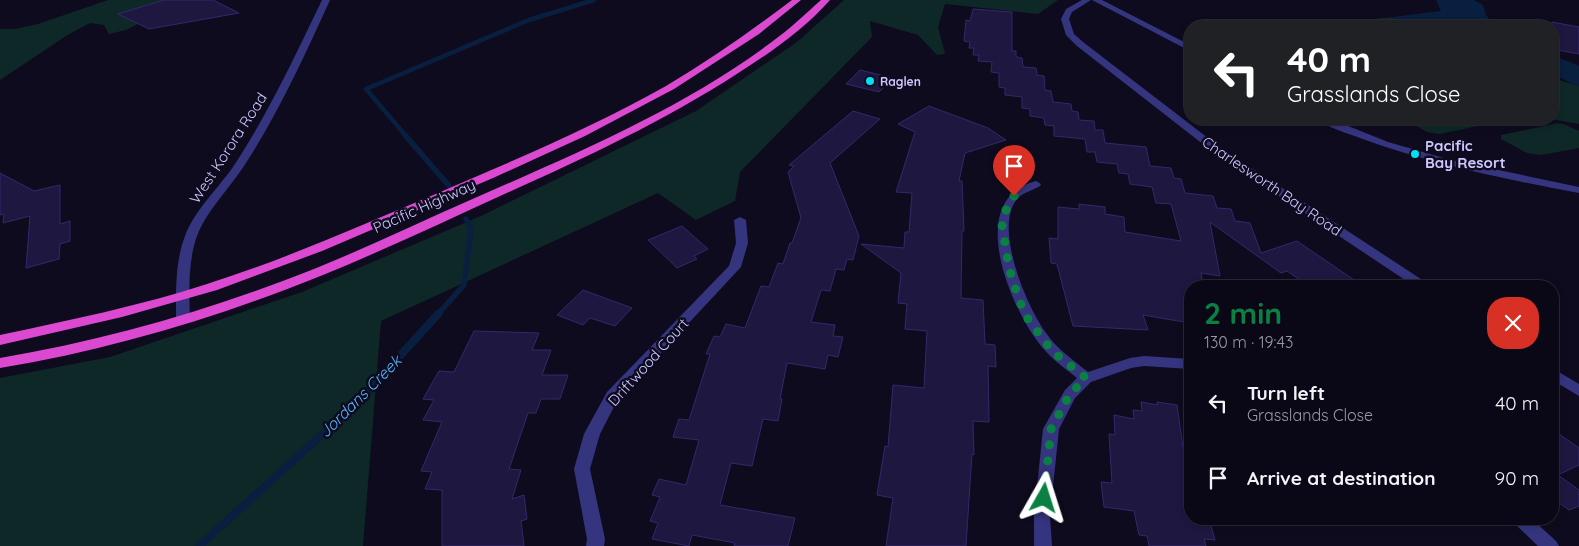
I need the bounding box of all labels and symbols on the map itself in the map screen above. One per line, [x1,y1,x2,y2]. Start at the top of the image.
place label: Raglen [880,74,921,89]
marker: Raglen [864,75,876,87]
street label: West Korora Road [185,89,271,207]
street label: Charlesworth Bay Road [1198,132,1346,240]
place label: Pacific Bay Resort [1425,136,1506,172]
pin [993,145,1035,196]
marker: Pacific Bay Resort [1409,148,1421,160]
street label: Pacific Highway [370,175,478,237]
street label: Driftwood Court [604,314,692,410]
water label: Jordans Creek [315,350,406,441]
position arrow [1017,471,1069,523]

